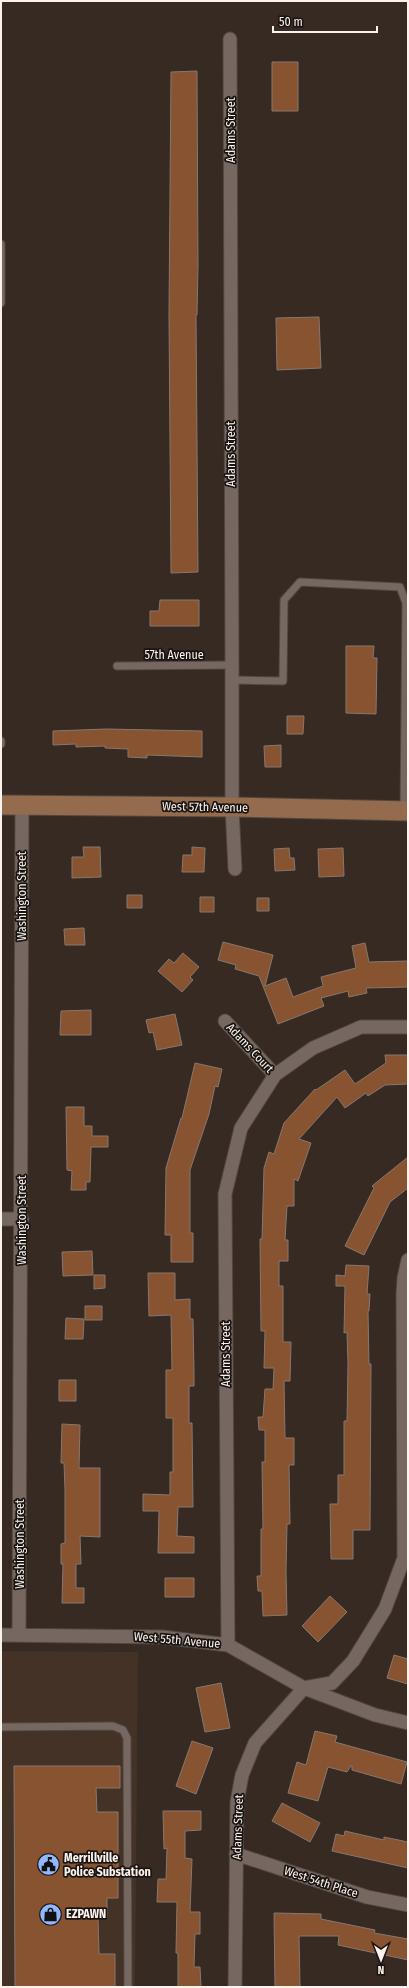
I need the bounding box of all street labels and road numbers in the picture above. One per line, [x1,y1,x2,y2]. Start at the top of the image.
street label: Adams Street [224,97,238,163]
street label: Adams Street [224,421,238,487]
street label: 57th Avenue [144,648,204,662]
street label: West 57th Avenue [162,799,248,815]
street label: Washington Street [15,851,29,941]
street label: Adams Court [224,1020,276,1076]
street label: Washington Street [15,1175,29,1265]
street label: Adams Street [219,1321,233,1387]
street label: Washington Street [13,1499,27,1589]
street label: West 55th Avenue [133,1629,221,1651]
street label: Adams Street [230,1794,246,1860]
street label: West 54th Place [282,1863,360,1901]

